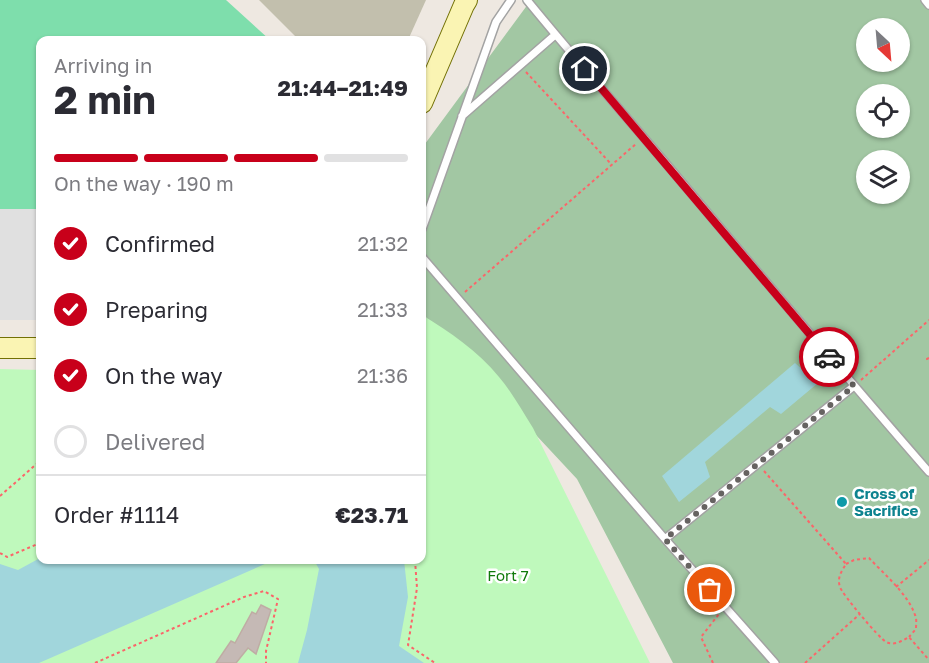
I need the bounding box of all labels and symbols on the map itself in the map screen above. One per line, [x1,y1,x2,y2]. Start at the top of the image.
north arrow [856,18,910,72]
pin [559,43,610,94]
courier [799,327,859,387]
place label: Cross of Sacrifice [854,484,919,519]
marker: Cross of Sacrifice [835,495,849,509]
pin [684,564,735,615]
park label: Fort 7 [487,566,529,584]

